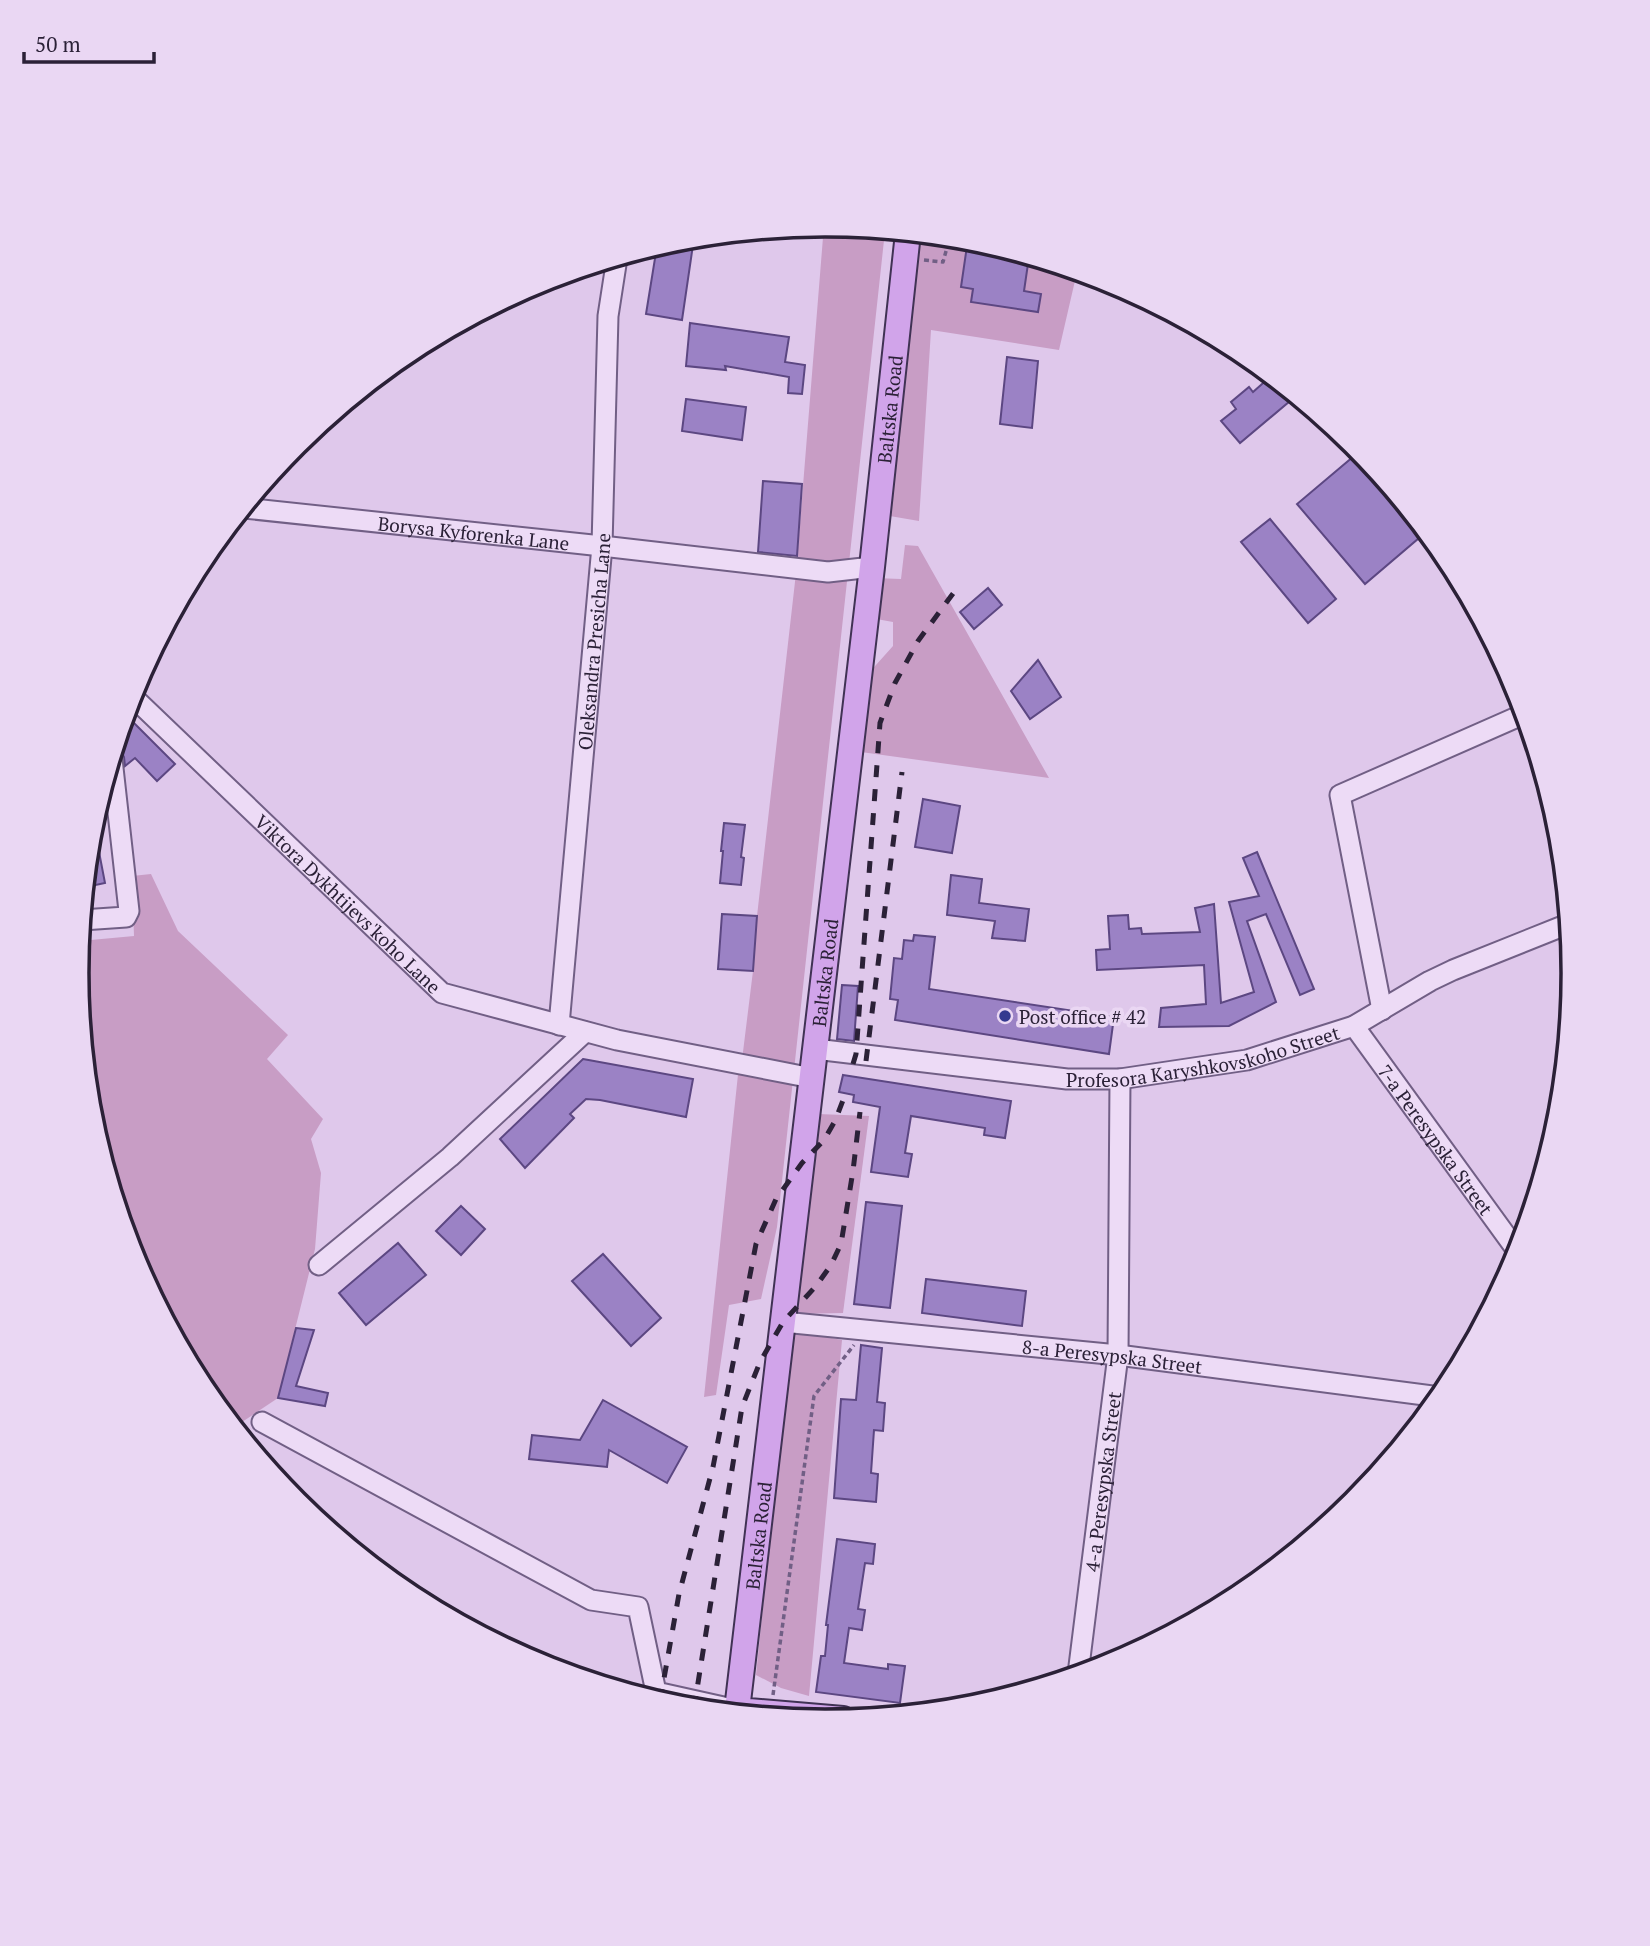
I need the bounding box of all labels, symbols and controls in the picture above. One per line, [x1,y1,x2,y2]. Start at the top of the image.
scale bar [24,21,154,65]
text: 50 m [35,30,81,58]
street label: Baltska Road [871,353,907,465]
street label: Borysa Kyforenka Lane [377,510,571,555]
street label: Oleksandra Presicha Lane [571,533,615,751]
street label: Viktora Dykhtijevs'koho Lane [250,808,447,998]
street label: Baltska Road [805,917,843,1028]
place label: Post office # 42 [1019,1004,1146,1029]
marker: Post office # 42 [997,1008,1013,1024]
street label: Profesora Karyshkovskoho Street [1066,1019,1342,1092]
street label: 7-a Peresypska Street [1373,1059,1499,1220]
street label: 8-a Peresypska Street [1021,1333,1204,1378]
street label: 4-a Peresypska Street [1078,1390,1126,1573]
street label: Baltska Road [739,1480,776,1591]

